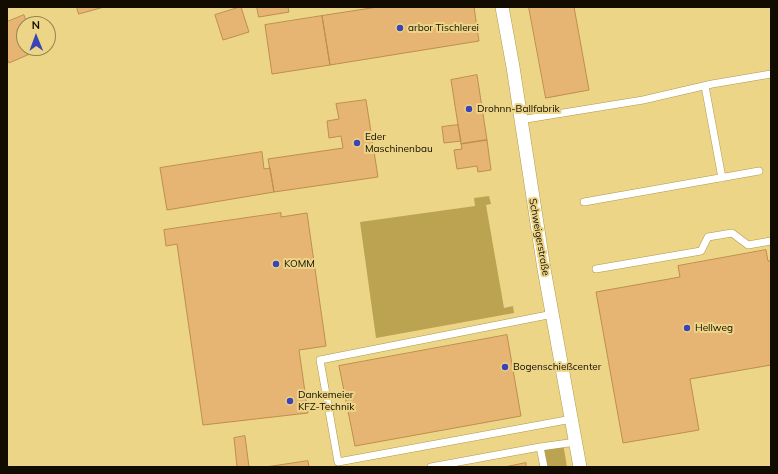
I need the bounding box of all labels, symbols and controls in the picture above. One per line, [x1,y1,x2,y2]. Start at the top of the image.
north arrow [16,16,56,56]
text: N [32,18,40,32]
place label: arbor Tischlerei [408,22,479,34]
marker: arbor Tischlerei [395,23,405,33]
place label: Drohnn-Ballfabrik [477,103,560,115]
marker: Drohnn-Ballfabrik [464,104,474,114]
place label: Eder Maschinenbau [365,131,433,154]
marker: Eder Maschinenbau [352,138,362,148]
street label: Schweigerstraße [526,197,552,277]
place label: KOMM [284,258,315,270]
marker: KOMM [271,259,281,269]
place label: Hellweg [695,322,733,334]
marker: Hellweg [682,323,692,333]
place label: Bogenschießcenter [513,361,601,373]
marker: Bogenschießcenter [500,362,510,372]
place label: Dankemeier KFZ-Technik [298,389,354,412]
marker: Dankemeier KFZ-Technik [285,396,295,406]

